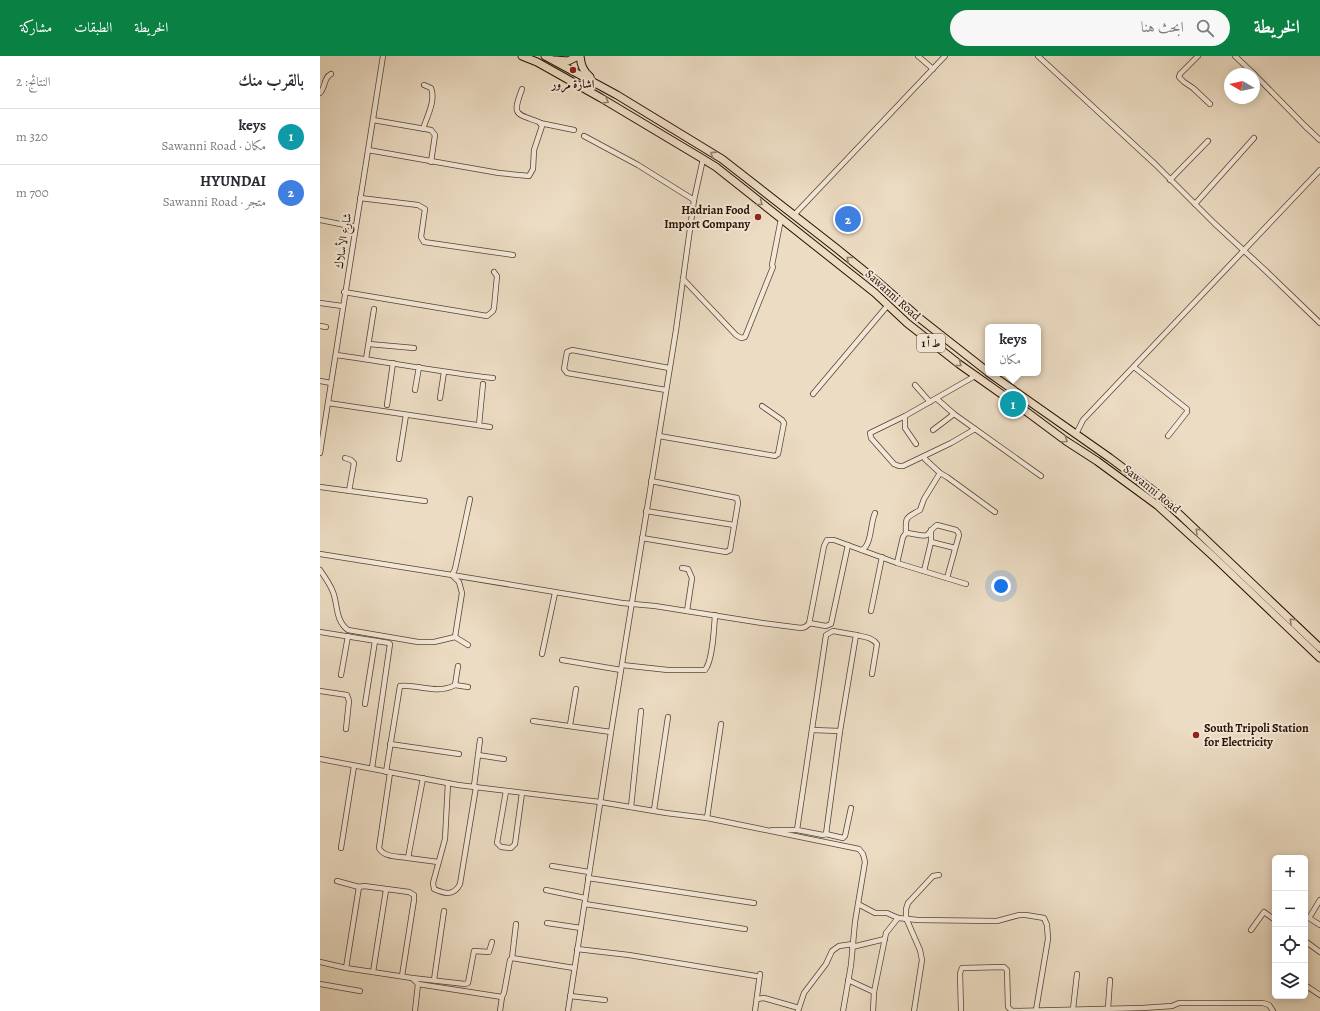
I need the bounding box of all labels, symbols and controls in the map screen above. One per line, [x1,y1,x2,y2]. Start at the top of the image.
search box [950,10,1230,46]
text: الخريطة [1254,14,1300,40]
text: ابحث هنا [1141,17,1184,37]
icon: search [1194,17,1216,39]
text: مشاركة [20,18,52,37]
text: الطبقات [74,18,112,37]
text: الخريطة [134,18,168,37]
marker: اشارة مرور [568,65,578,75]
north arrow [1224,68,1260,104]
text: بالقرب منك [238,69,304,92]
text: النتائج: 2 [16,73,51,90]
place label: اشارة مرور [550,76,595,93]
one-way arrow [602,96,609,103]
text: keys [238,115,266,135]
text: 320 m [16,128,48,145]
text: 1 [289,128,293,145]
text: مكان · Sawanni Road [161,137,266,154]
one-way arrow [710,151,717,159]
text: HYUNDAI [200,171,266,191]
text: 700 m [16,184,49,201]
text: 2 [288,184,294,201]
text: متجر · Sawanni Road [163,193,266,210]
one-way arrow [756,199,763,206]
place label: Hadrian Food Import Company [664,202,751,232]
pin: 2 [835,204,861,234]
street label: شارع الأسلاك [330,212,358,271]
marker: Hadrian Food Import Company [753,212,763,222]
one-way arrow [847,256,854,263]
street label: Sawanni Road [862,266,924,324]
popup [985,324,1041,376]
text: keys [999,329,1027,349]
road number: ط أ 1 [917,334,945,352]
text: مكان [999,351,1021,368]
one-way arrow [955,359,962,366]
pin: 1 [1000,389,1026,419]
one-way arrow [1061,435,1068,442]
street label: Sawanni Road [1120,461,1184,517]
one-way arrow [1195,528,1203,536]
your location [991,576,1011,596]
one-way arrow [1289,618,1297,626]
place label: South Tripoli Station for Electricity [1204,720,1309,750]
marker: South Tripoli Station for Electricity [1191,730,1201,740]
map controls [1272,855,1308,999]
button: + [1272,855,1308,891]
button: − [1272,891,1308,927]
button: locate [1272,927,1308,963]
button: layers [1272,963,1308,999]

